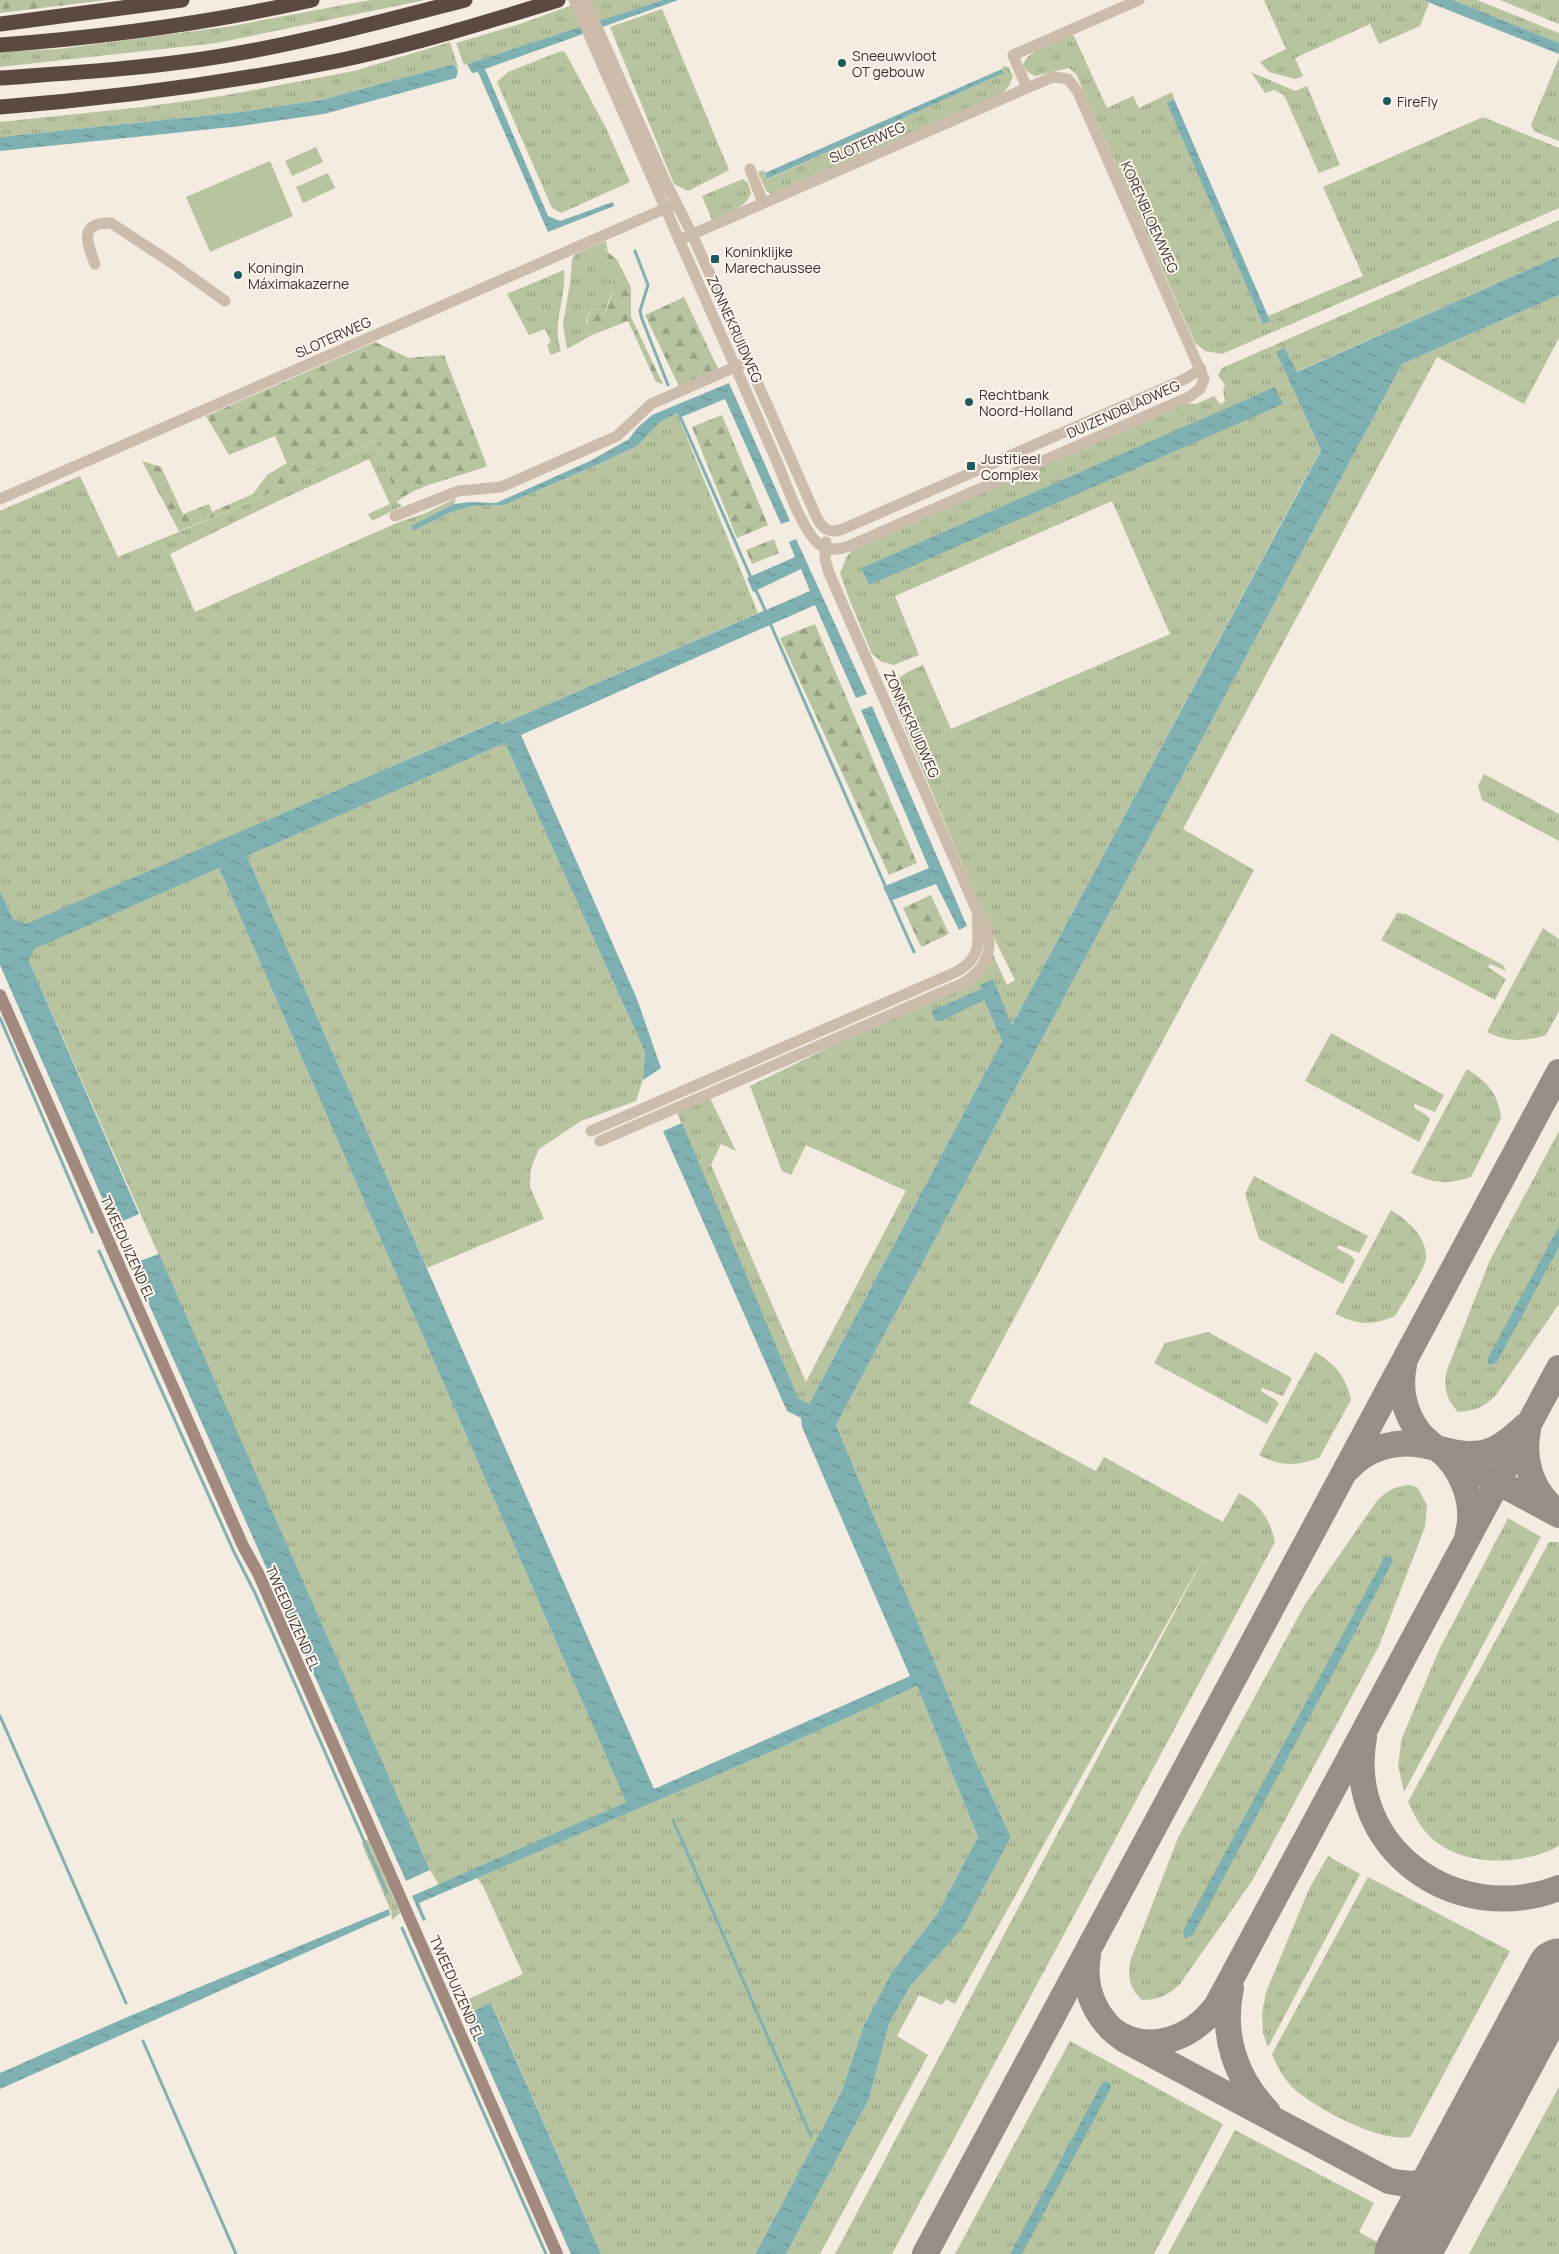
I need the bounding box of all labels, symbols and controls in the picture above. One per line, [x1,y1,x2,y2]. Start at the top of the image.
place label: Sneeuwvloot OT gebouw [852,46,937,81]
marker: Sneeuwvloot OT gebouw [836,57,848,69]
place label: FireFly [1397,92,1439,111]
marker: FireFly [1381,95,1393,107]
street label: SLOTERWEG [826,117,908,167]
street label: KORENBLOEMWEG [1117,158,1183,276]
place label: Koninklijke Marechaussee [725,242,821,277]
marker: Koninklijke Marechaussee [709,253,721,265]
place label: Koningin Máximakazerne [248,258,349,293]
marker: Koningin Máximakazerne [232,269,244,281]
street label: ZONNEKRUIDWEG [703,272,767,386]
street label: SLOTERWEG [292,312,374,362]
street label: DUIZENDBLADWEG [1063,375,1183,443]
place label: Rechtbank Noord-Holland [979,385,1073,420]
marker: Rechtbank Noord-Holland [963,396,975,408]
place label: Justitieel Complex [981,449,1041,484]
marker: Justitieel Complex [965,460,977,472]
street label: ZONNEKRUIDWEG [880,667,944,781]
street label: TWEEDUIZEND EL [96,1192,160,1304]
street label: TWEEDUIZEND EL [261,1562,325,1674]
street label: TWEEDUIZEND EL [425,1932,489,2044]

